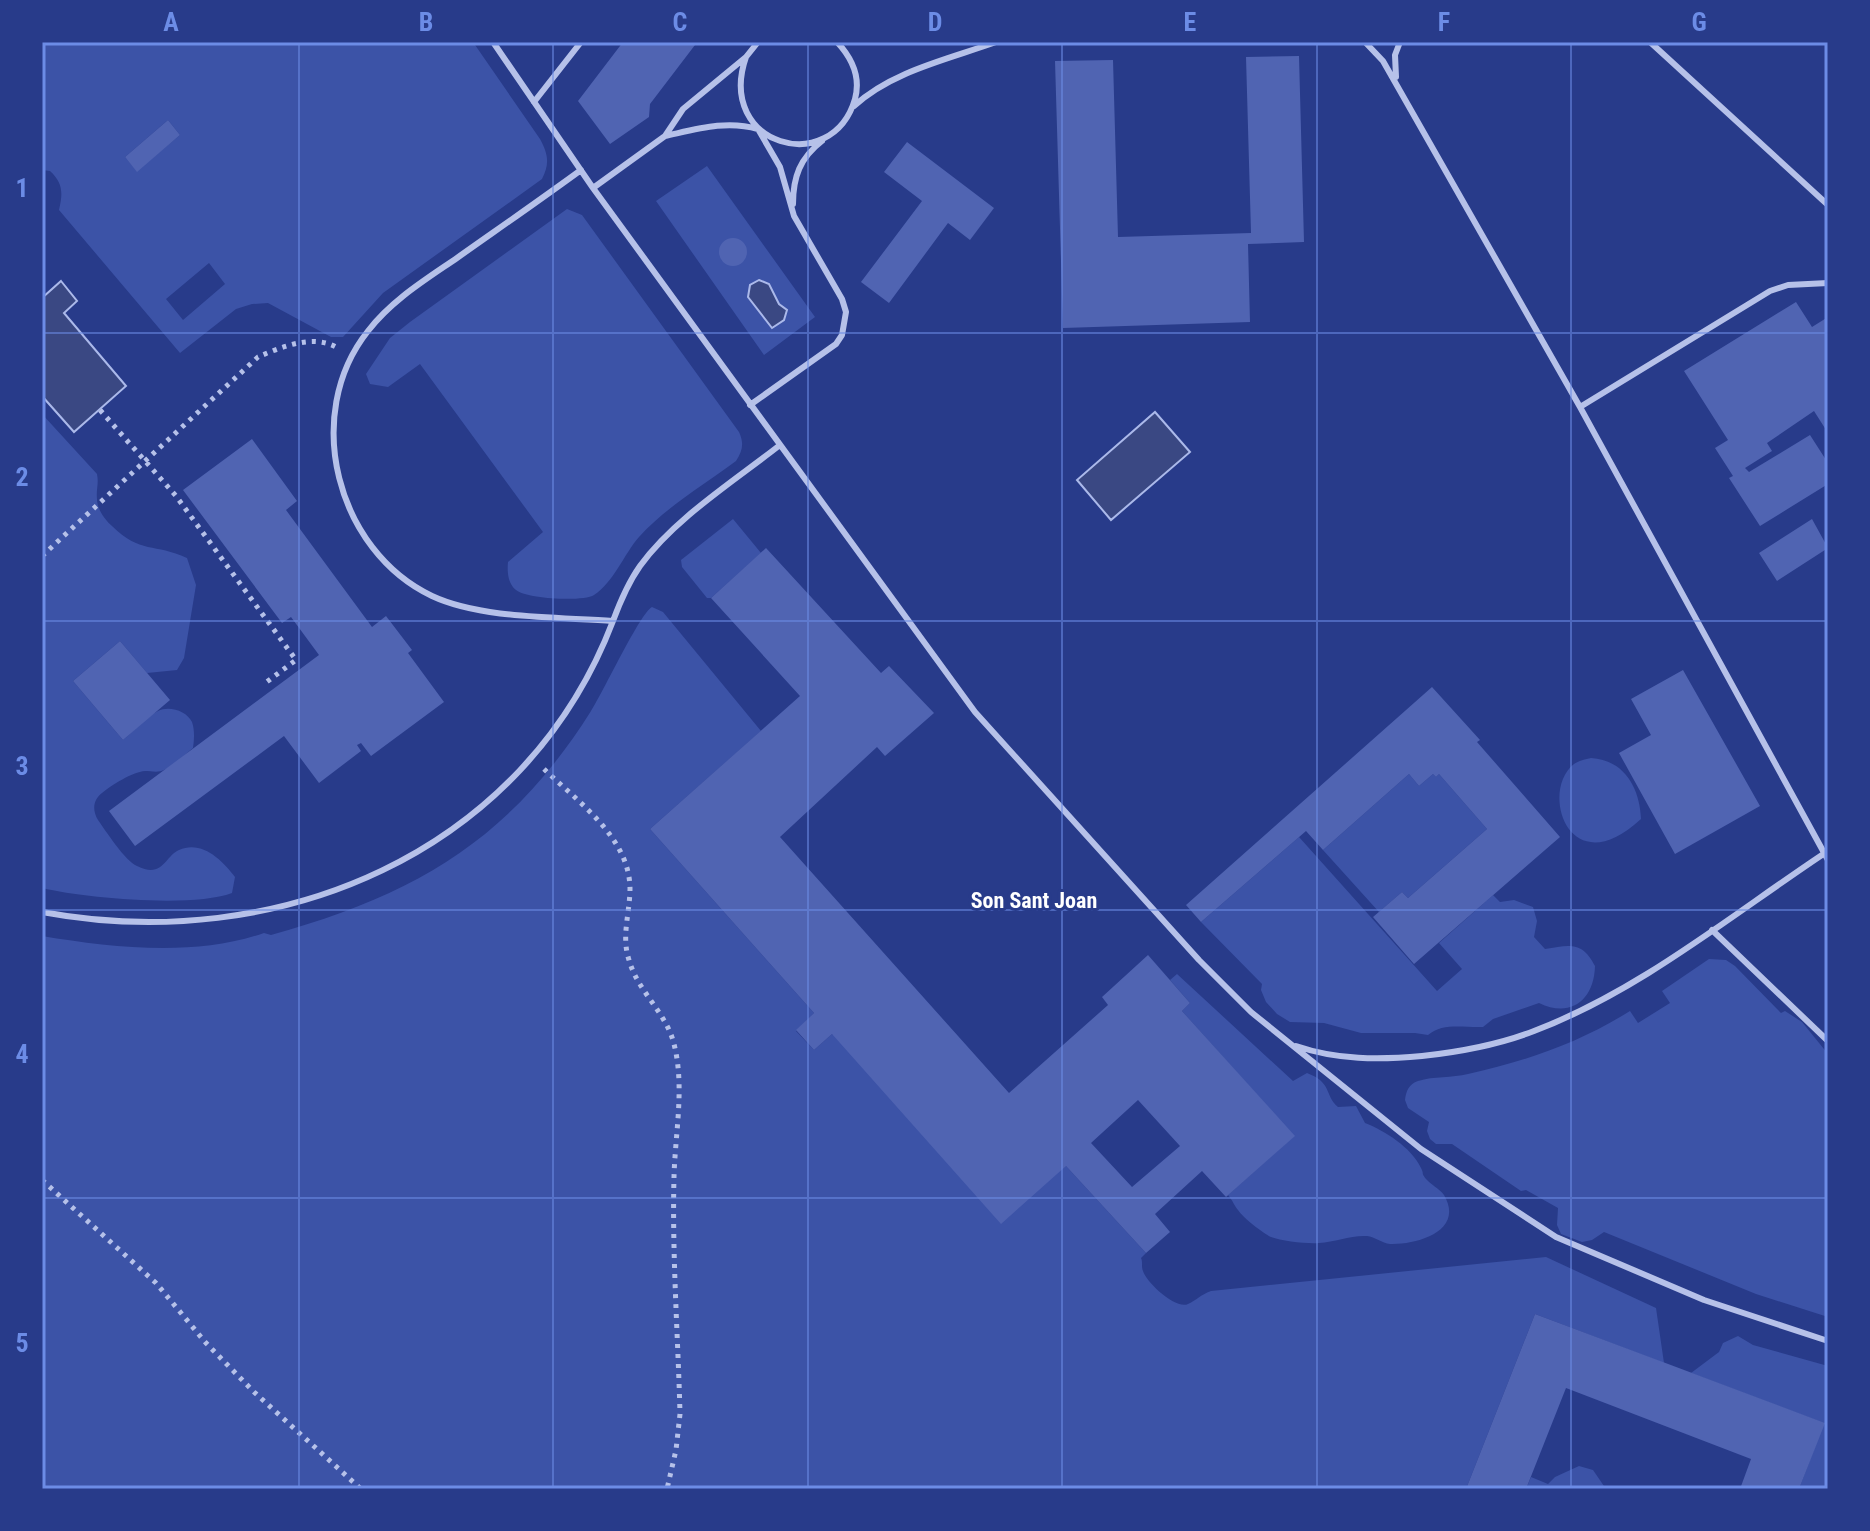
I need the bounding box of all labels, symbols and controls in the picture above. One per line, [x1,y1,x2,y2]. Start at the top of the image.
text: A [163,7,179,37]
text: B [419,7,433,37]
text: C [673,7,688,37]
text: D [928,7,942,37]
text: E [1184,7,1197,37]
text: F [1438,7,1450,37]
text: G [1691,7,1707,37]
text: 1 [15,173,29,203]
text: 2 [15,462,29,492]
text: 3 [15,751,29,781]
district label: Son Sant Joan [971,888,1097,913]
text: 4 [15,1039,29,1069]
text: 5 [15,1328,29,1358]

